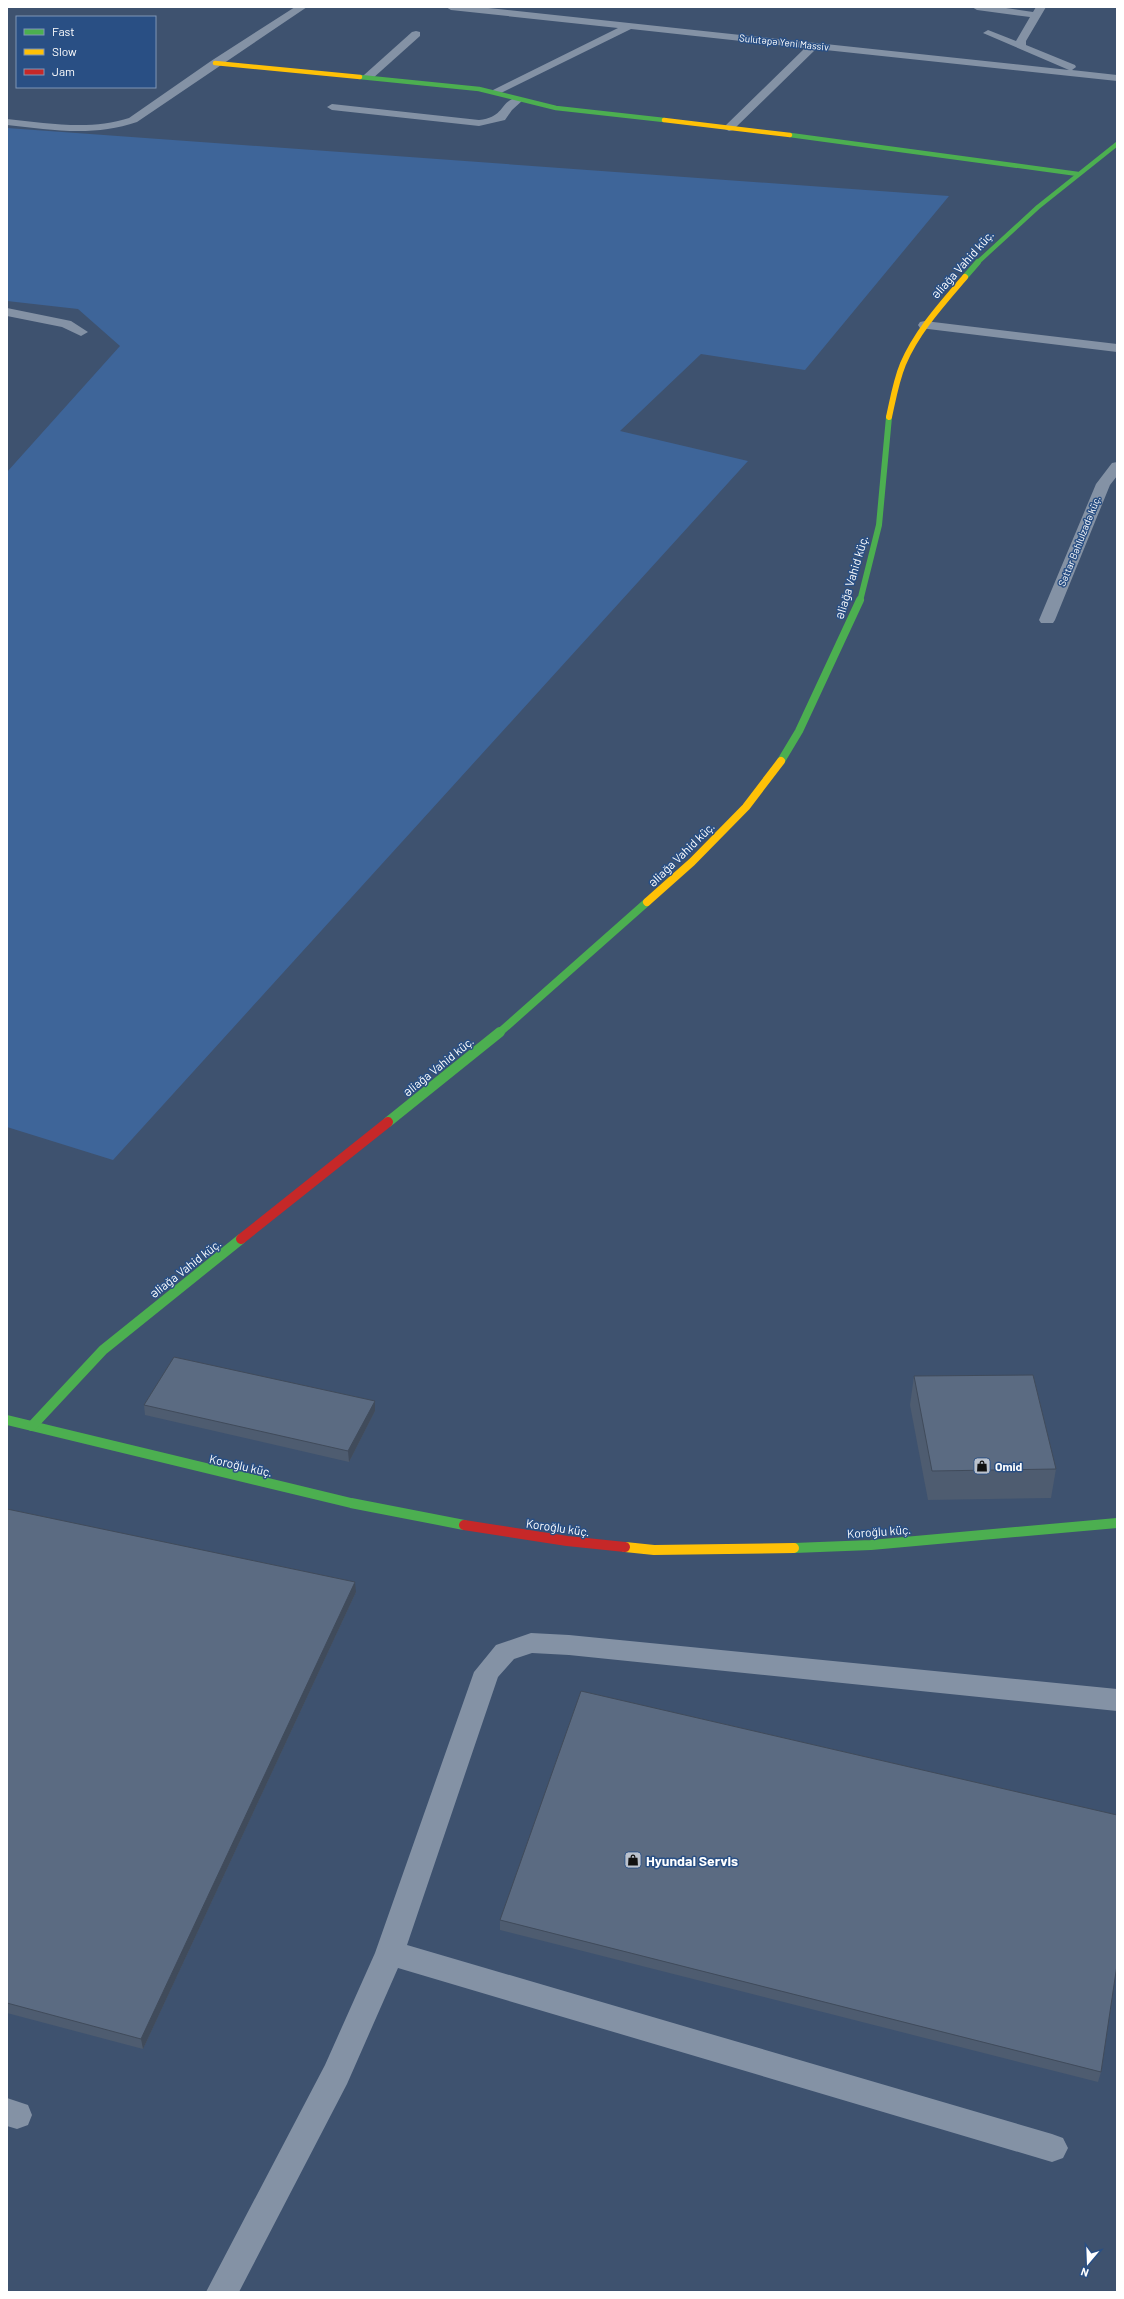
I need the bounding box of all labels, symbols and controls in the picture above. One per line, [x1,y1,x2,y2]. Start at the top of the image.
legend [16,16,156,88]
text: Fast [52,24,75,38]
street label: Sulutəpə Yeni Massiv [739,31,830,53]
text: Slow [52,44,77,58]
text: Jam [52,64,75,78]
street label: Əliağa Vahid küç. [928,227,996,301]
street label: Səttar Bəhlulzadə küç. [1055,494,1103,588]
street label: Əliağa Vahid küç. [832,533,870,621]
street label: Əliağa Vahid küç. [645,819,717,889]
street label: Əliağa Vahid küç. [400,1033,476,1099]
street label: Əliağa Vahid küç. [146,1236,224,1300]
street label: Koroğlu küç. [208,1451,274,1479]
shop icon: Omid [972,1456,992,1476]
place label: Omid [995,1459,1023,1473]
street label: Koroğlu küç. [525,1516,591,1538]
street label: Koroğlu küç. [846,1522,912,1540]
shop icon: Hyundai Servis [623,1850,643,1870]
place label: Hyundai Servis [646,1852,738,1869]
north arrow [1068,2243,1108,2283]
text: N [1079,2266,1090,2280]

